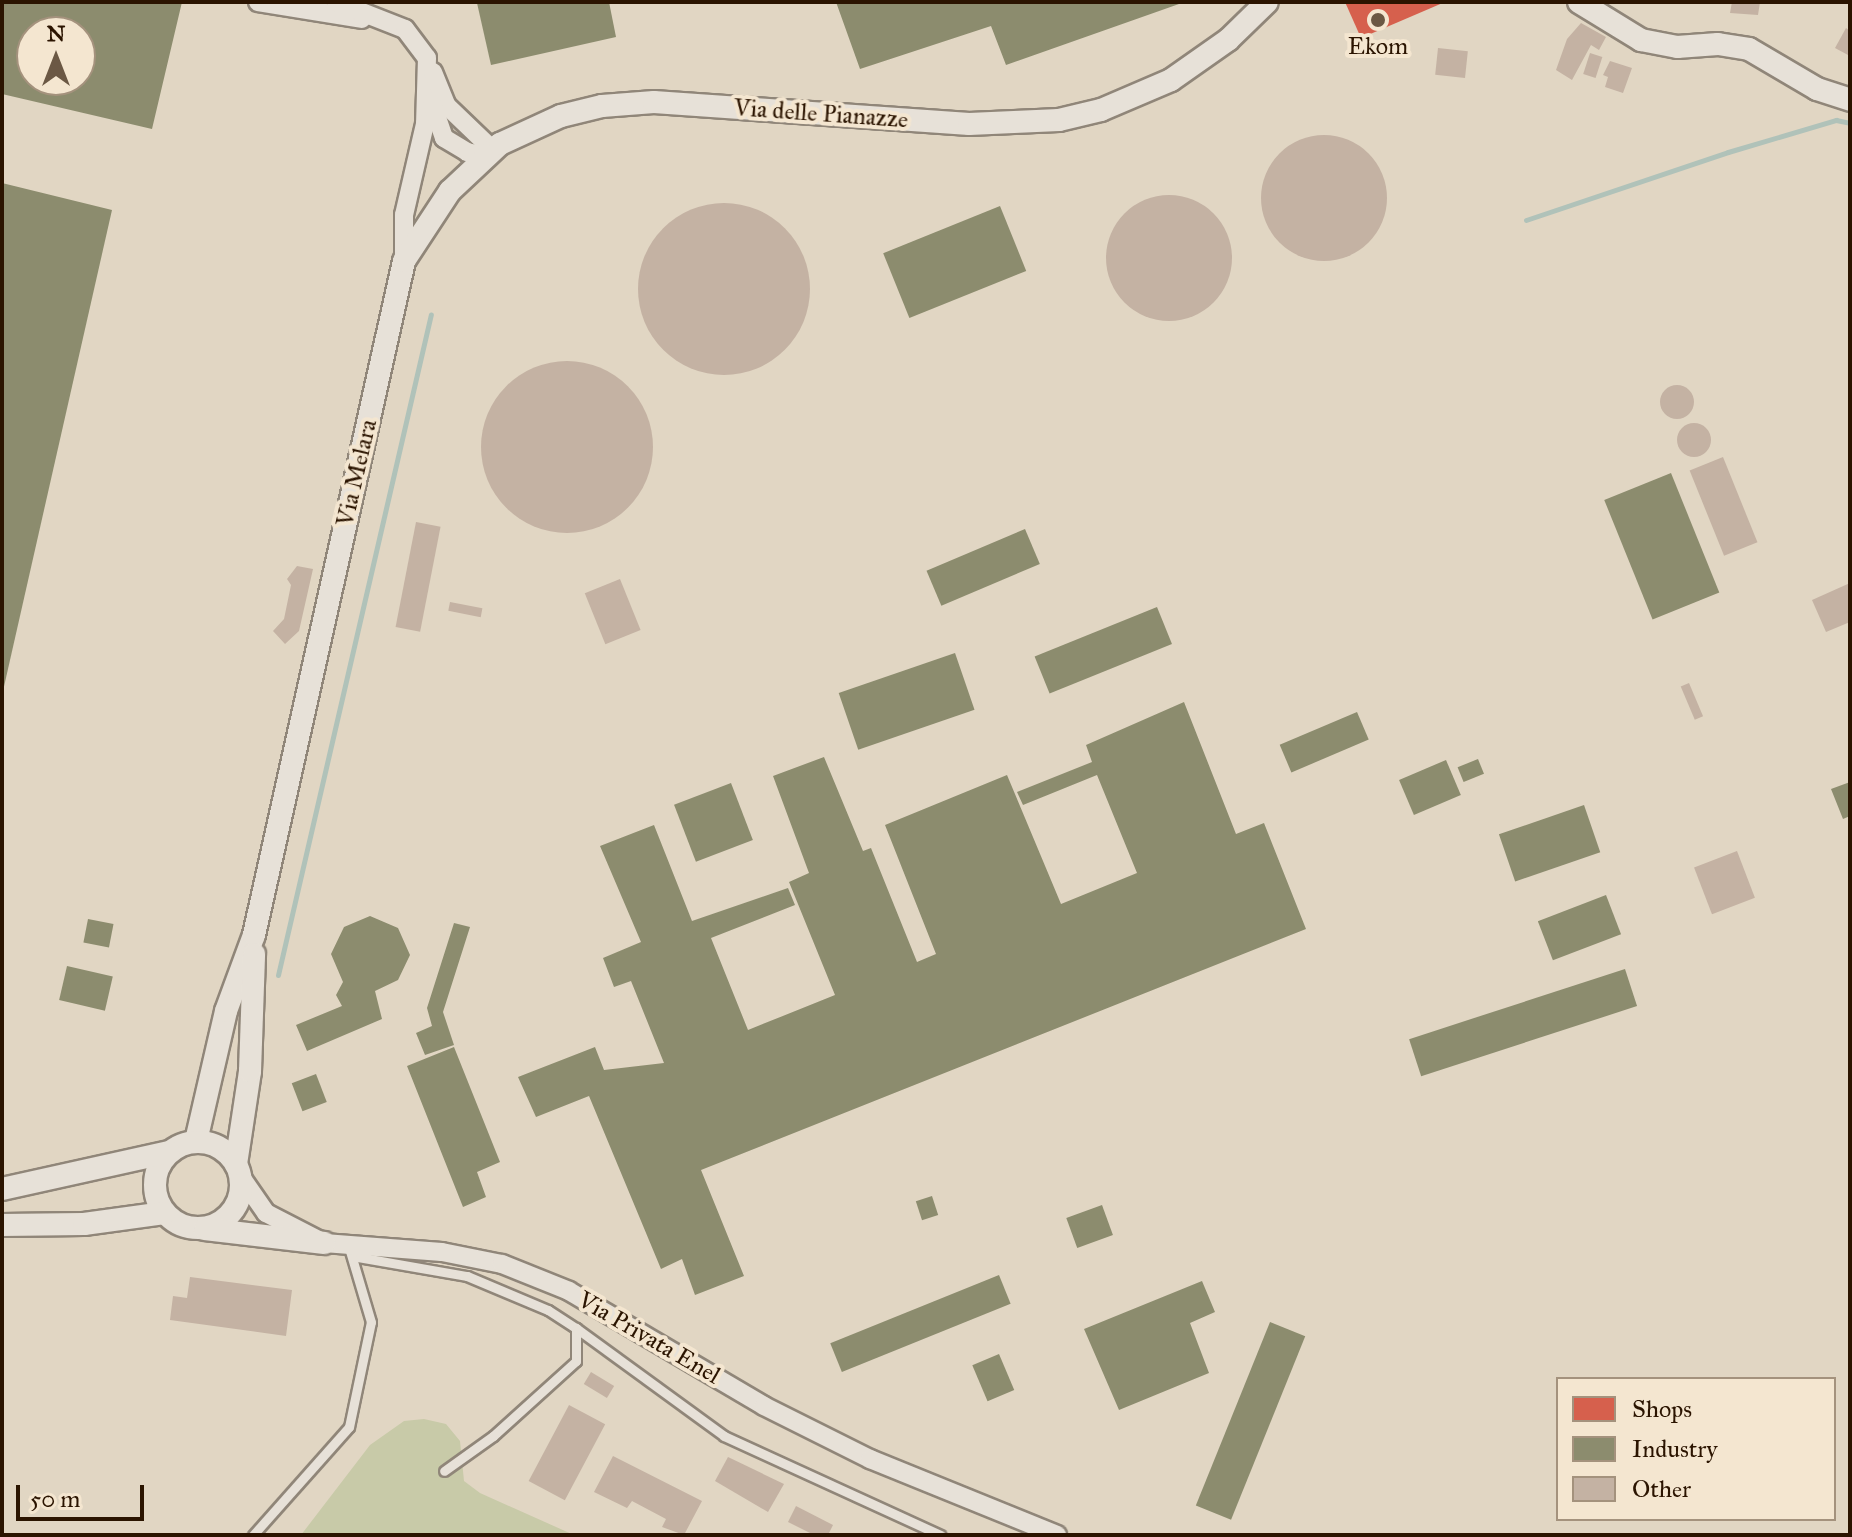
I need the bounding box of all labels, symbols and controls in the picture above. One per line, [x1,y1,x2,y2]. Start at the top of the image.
marker: Ekom [1369,11,1387,29]
north arrow [16,16,96,96]
text: N [47,20,65,47]
place label: Ekom [1348,33,1408,61]
street label: Via delle Pianazze [733,94,909,134]
street label: Via Melara [331,417,383,529]
street label: Via Privata Enel [573,1286,725,1390]
legend [1556,1377,1836,1521]
text: Shops [1632,1394,1692,1424]
text: Industry [1632,1434,1718,1464]
scale bar [20,1469,148,1519]
text: Other [1632,1474,1691,1504]
text: 50 m [30,1484,80,1514]

